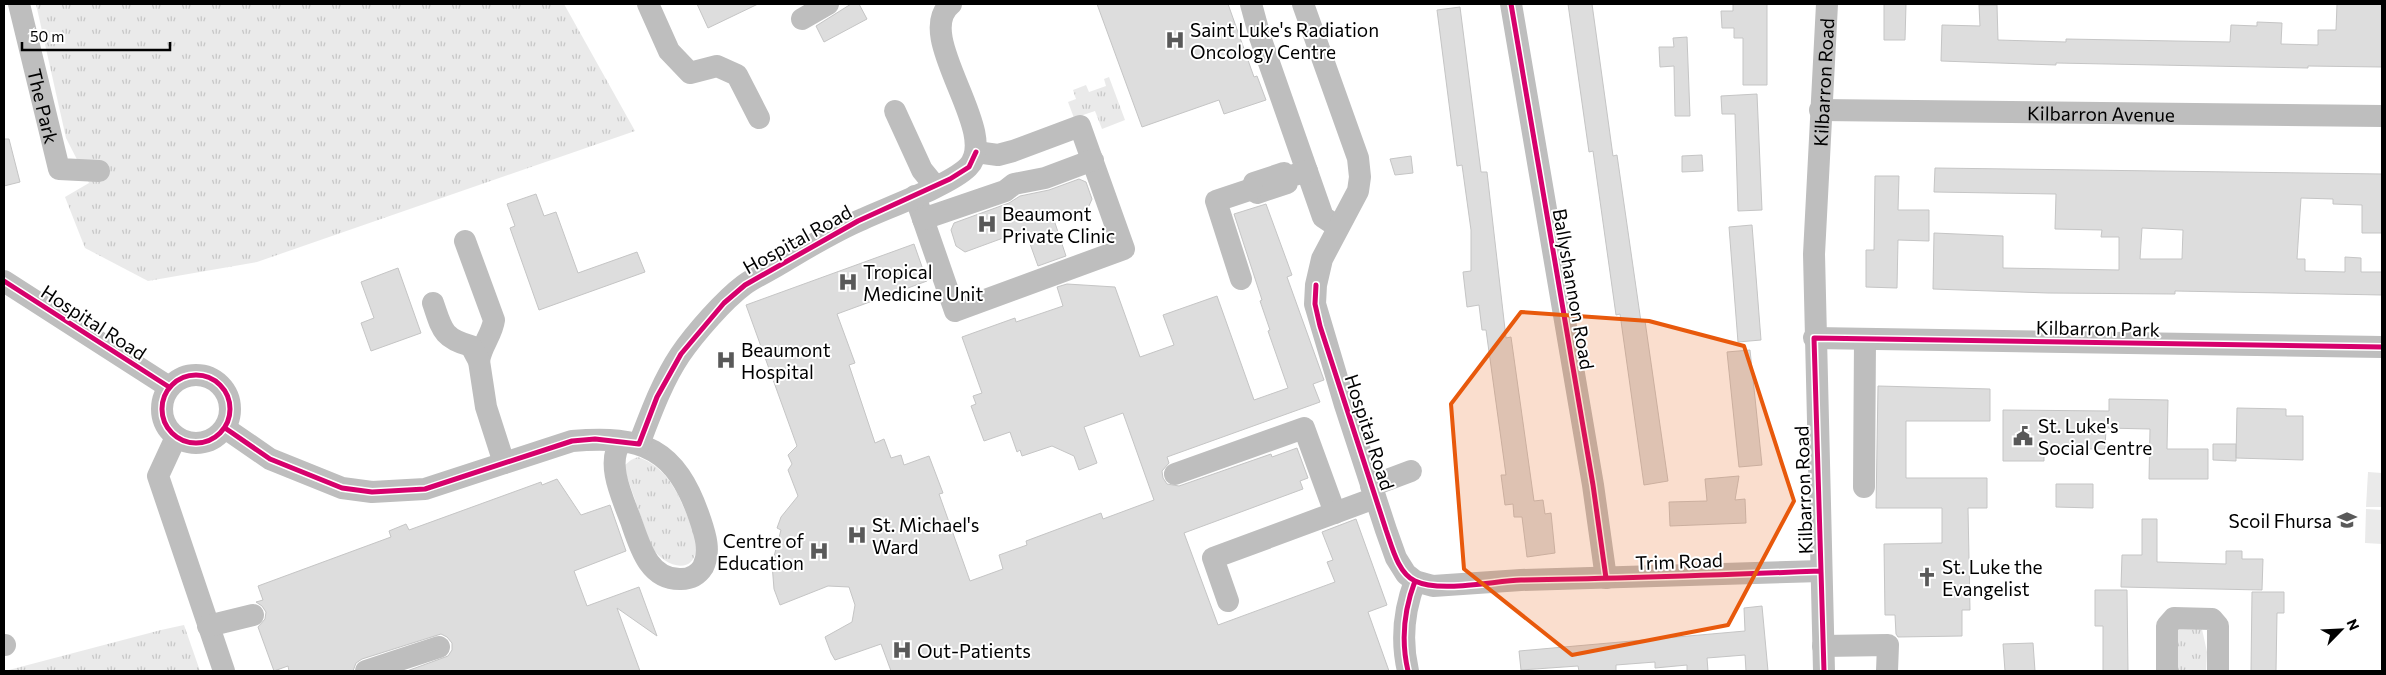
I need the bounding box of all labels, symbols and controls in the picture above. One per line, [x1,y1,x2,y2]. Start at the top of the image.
street label: Kilbarron Road [1808,17,1838,147]
place label: Saint Luke's Radiation Oncology Centre [1190,18,1379,63]
scale bar [22,20,170,52]
text: 50 m [30,27,64,45]
hospital icon: Saint Luke's Radiation Oncology Centre [1164,29,1186,51]
street label: The Park [24,66,64,146]
street label: Kilbarron Avenue [2027,101,2175,125]
street label: Hospital Road [739,200,855,278]
place label: Beaumont Private Clinic [1002,202,1115,247]
street label: Ballyshannon Road [1549,207,1599,371]
hospital icon: Beaumont Private Clinic [976,213,998,235]
place label: Tropical Medicine Unit [863,260,983,305]
hospital icon: Tropical Medicine Unit [837,271,859,293]
street label: Hospital Road [37,279,151,365]
street label: Kilbarron Park [2036,315,2160,341]
place label: Beaumont Hospital [741,338,831,383]
hospital icon: Beaumont Hospital [715,349,737,371]
street label: Hospital Road [1340,371,1400,493]
place label: St. Luke's Social Centre [2038,414,2152,459]
street label: Kilbarron Road [1789,425,1817,555]
public building icon: St. Luke's Social Centre [2012,425,2034,447]
place label: Scoil Fhursa [2229,509,2332,532]
school or university icon: Scoil Fhursa [2336,509,2358,531]
place label: St. Michael's Ward [872,513,980,558]
hospital icon: St. Michael's Ward [846,524,868,546]
place label: Centre of Education [717,529,804,574]
hospital icon: Centre of Education [808,540,830,562]
street label: Trim Road [1635,548,1723,574]
place label: St. Luke the Evangelist [1942,555,2043,600]
church icon: St. Luke the Evangelist [1916,566,1938,588]
north arrow [2316,605,2366,655]
text: N [2343,616,2363,633]
hospital icon: Out-Patients [891,639,913,661]
place label: Out-Patients [917,639,1031,662]

